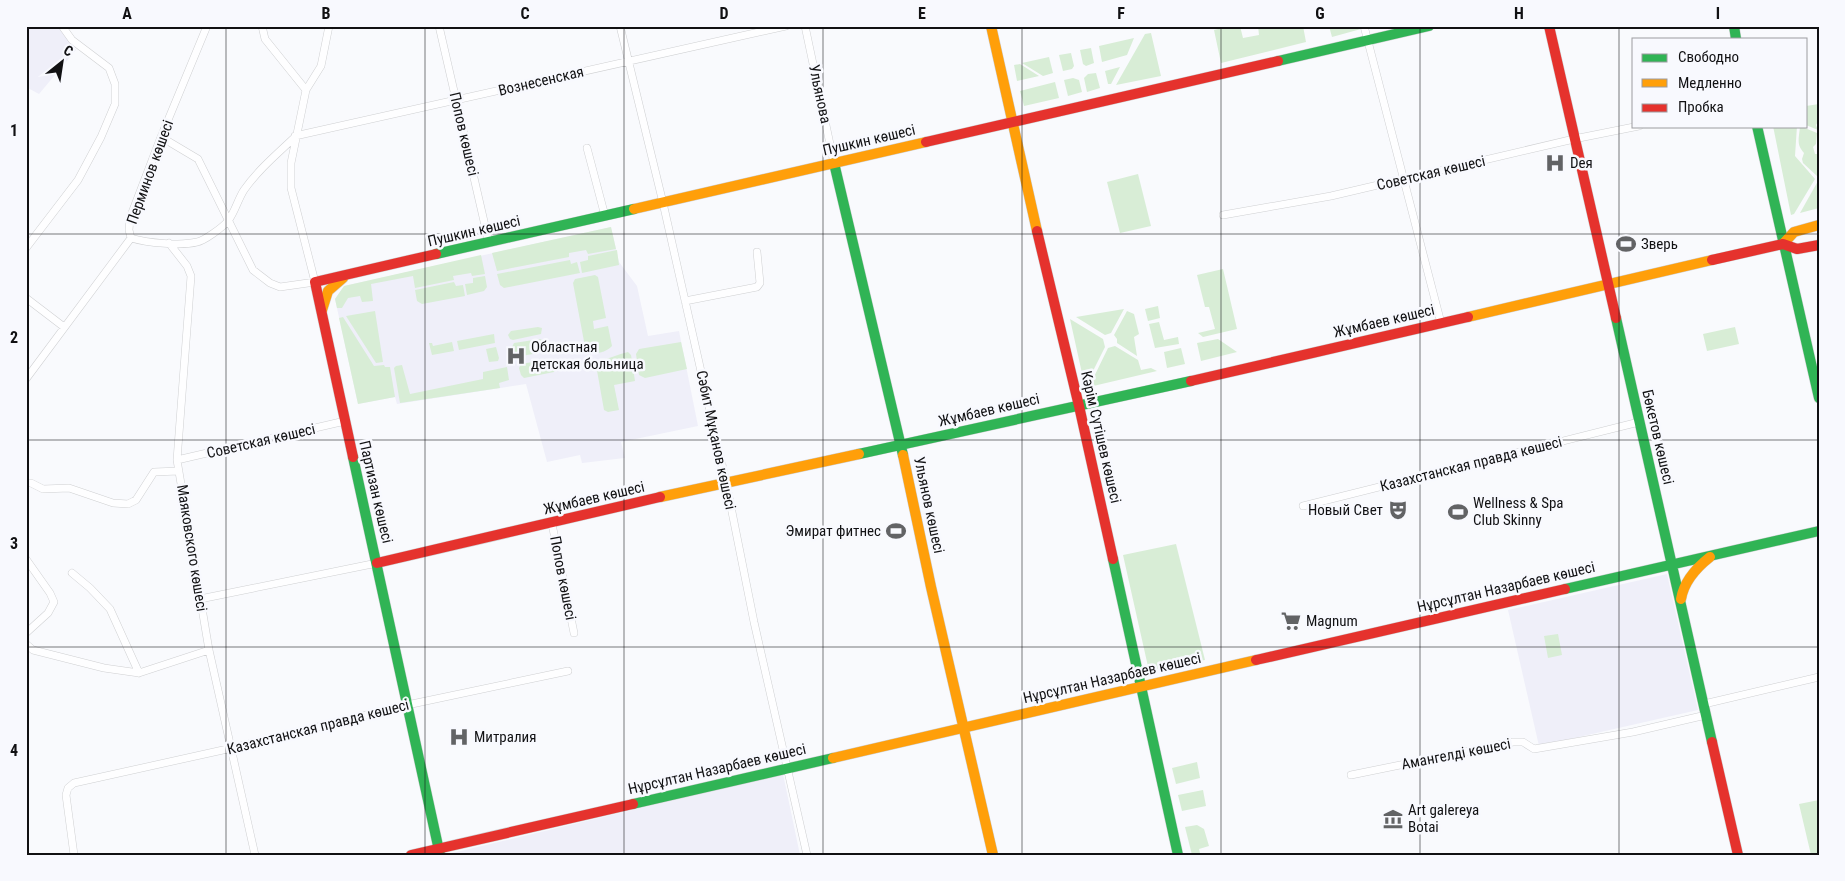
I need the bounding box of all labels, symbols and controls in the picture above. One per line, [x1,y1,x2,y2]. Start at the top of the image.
text: A [122,4,132,23]
text: B [322,4,331,23]
text: C [520,4,530,23]
text: D [719,4,729,23]
text: E [918,4,926,23]
text: F [1117,4,1125,23]
text: G [1315,4,1325,23]
text: H [1514,4,1524,23]
text: I [1716,4,1720,23]
north arrow [38,38,88,88]
legend [1632,38,1808,128]
text: С [61,42,76,60]
text: Свободно [1678,48,1739,66]
street label: Вознесенская [496,62,586,100]
street label: Ульянова [805,63,835,125]
text: Медленно [1678,74,1742,92]
street label: Попов көшесі [446,90,482,178]
text: Пробка [1678,98,1724,116]
street label: Перминов көшесі [123,117,177,227]
text: 1 [10,121,18,140]
street label: Пушкин көшесі [821,121,917,159]
street label: Советская көшесі [1375,152,1487,194]
hospital icon: Deя [1544,152,1566,174]
place label: Deя [1570,154,1593,172]
street label: Пушкин көшесі [426,212,522,250]
sports icon: Зверь [1615,233,1637,255]
place label: Зверь [1641,235,1678,253]
street label: Жұмбаев көшесі [1332,301,1436,341]
text: 2 [10,328,18,347]
place label: Областная детская больница [531,338,644,373]
hospital icon: Областная детская больница [505,345,527,367]
street label: Сәбит Мұқанов көшесі [692,369,740,511]
street label: Кәрім Сүтішев көшесі [1077,369,1125,505]
street label: Бөкетов көшесі [1638,388,1678,486]
street label: Жұмбаев көшесі [937,390,1041,430]
street label: Советская көшесі [205,420,317,462]
street label: Казахстанская правда көшесі [1378,433,1564,495]
street label: Партизан көшесі [355,439,397,545]
street label: Ульянов көшесі [910,455,948,555]
street label: Жұмбаев көшесі [542,478,646,518]
street label: Маяковского көшесі [173,483,211,613]
place label: Wellness & Spa Club Skinny [1473,494,1564,529]
theatre icon: Новый Свет [1387,499,1409,521]
place label: Новый Свет [1308,501,1383,519]
sports icon: Wellness & Spa Club Skinny [1447,501,1469,523]
sports icon: Эмират фитнес [885,520,907,542]
place label: Эмират фитнес [785,522,881,540]
text: 3 [10,534,18,553]
street label: Попов көшесі [546,534,580,622]
street label: Нұрсұлтан Назарбаев көшесі [1415,558,1597,616]
supermarket icon: Magnum [1280,610,1302,632]
place label: Magnum [1306,612,1358,630]
street label: Нұрсұлтан Назарбаев көшесі [1021,649,1203,707]
street label: Казахстанская правда көшесі [225,696,411,758]
hospital icon: Митралия [448,726,470,748]
place label: Митралия [474,728,536,746]
street label: Амангелді көшесі [1400,735,1512,773]
street label: Нұрсұлтан Назарбаев көшесі [626,740,808,798]
text: 4 [10,741,18,760]
place label: Art galereya Botai [1408,801,1479,836]
museum icon: Art galereya Botai [1382,808,1404,830]

